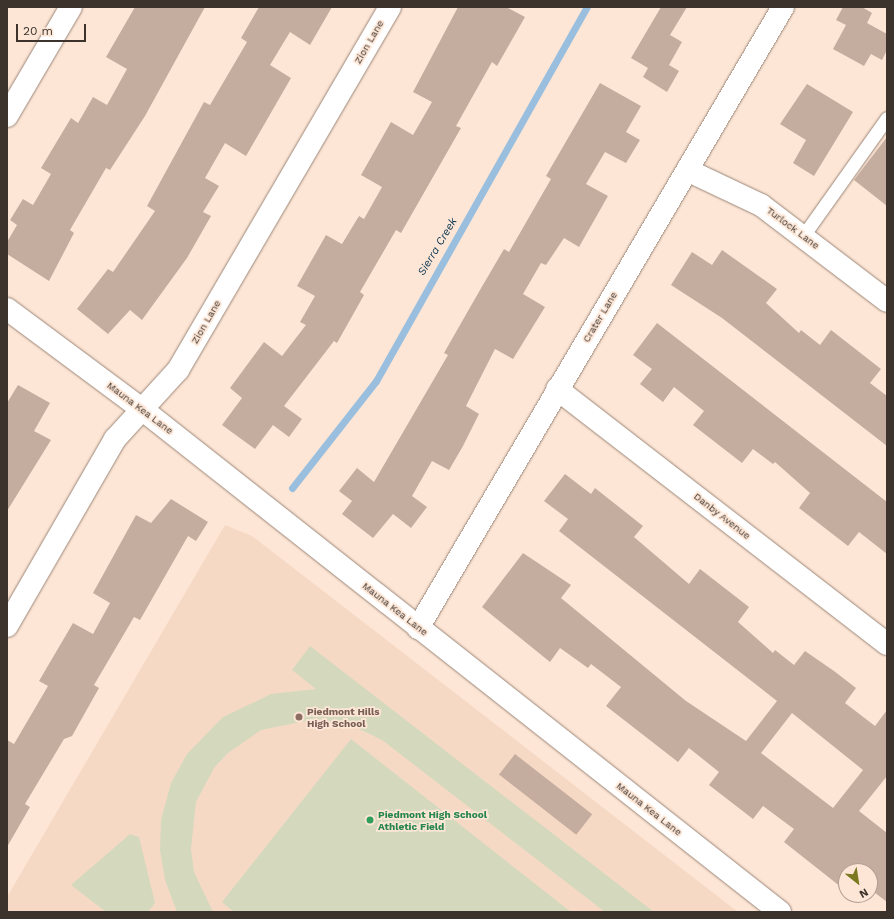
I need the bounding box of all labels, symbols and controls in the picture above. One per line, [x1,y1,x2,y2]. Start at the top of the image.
scale bar [18,16,88,42]
street label: Zion Lane [352,18,386,66]
text: 20 m [23,24,53,38]
street label: Turlock Lane [764,204,822,252]
water label: Sierra Creek [416,216,460,278]
street label: Crater Lane [580,289,620,345]
street label: Zion Lane [189,298,223,346]
street label: Mauna Kea Lane [104,379,176,437]
street label: Danby Avenue [691,490,753,542]
street label: Mauna Kea Lane [360,580,430,638]
place label: Piedmont Hills High School [307,705,380,728]
marker: Piedmont Hills High School [294,712,304,722]
street label: Mauna Kea Lane [614,780,684,838]
place label: Piedmont High School Athletic Field [378,808,487,832]
marker: Piedmont High School Athletic Field [365,815,375,825]
north arrow [838,863,878,903]
text: N [857,885,871,901]

